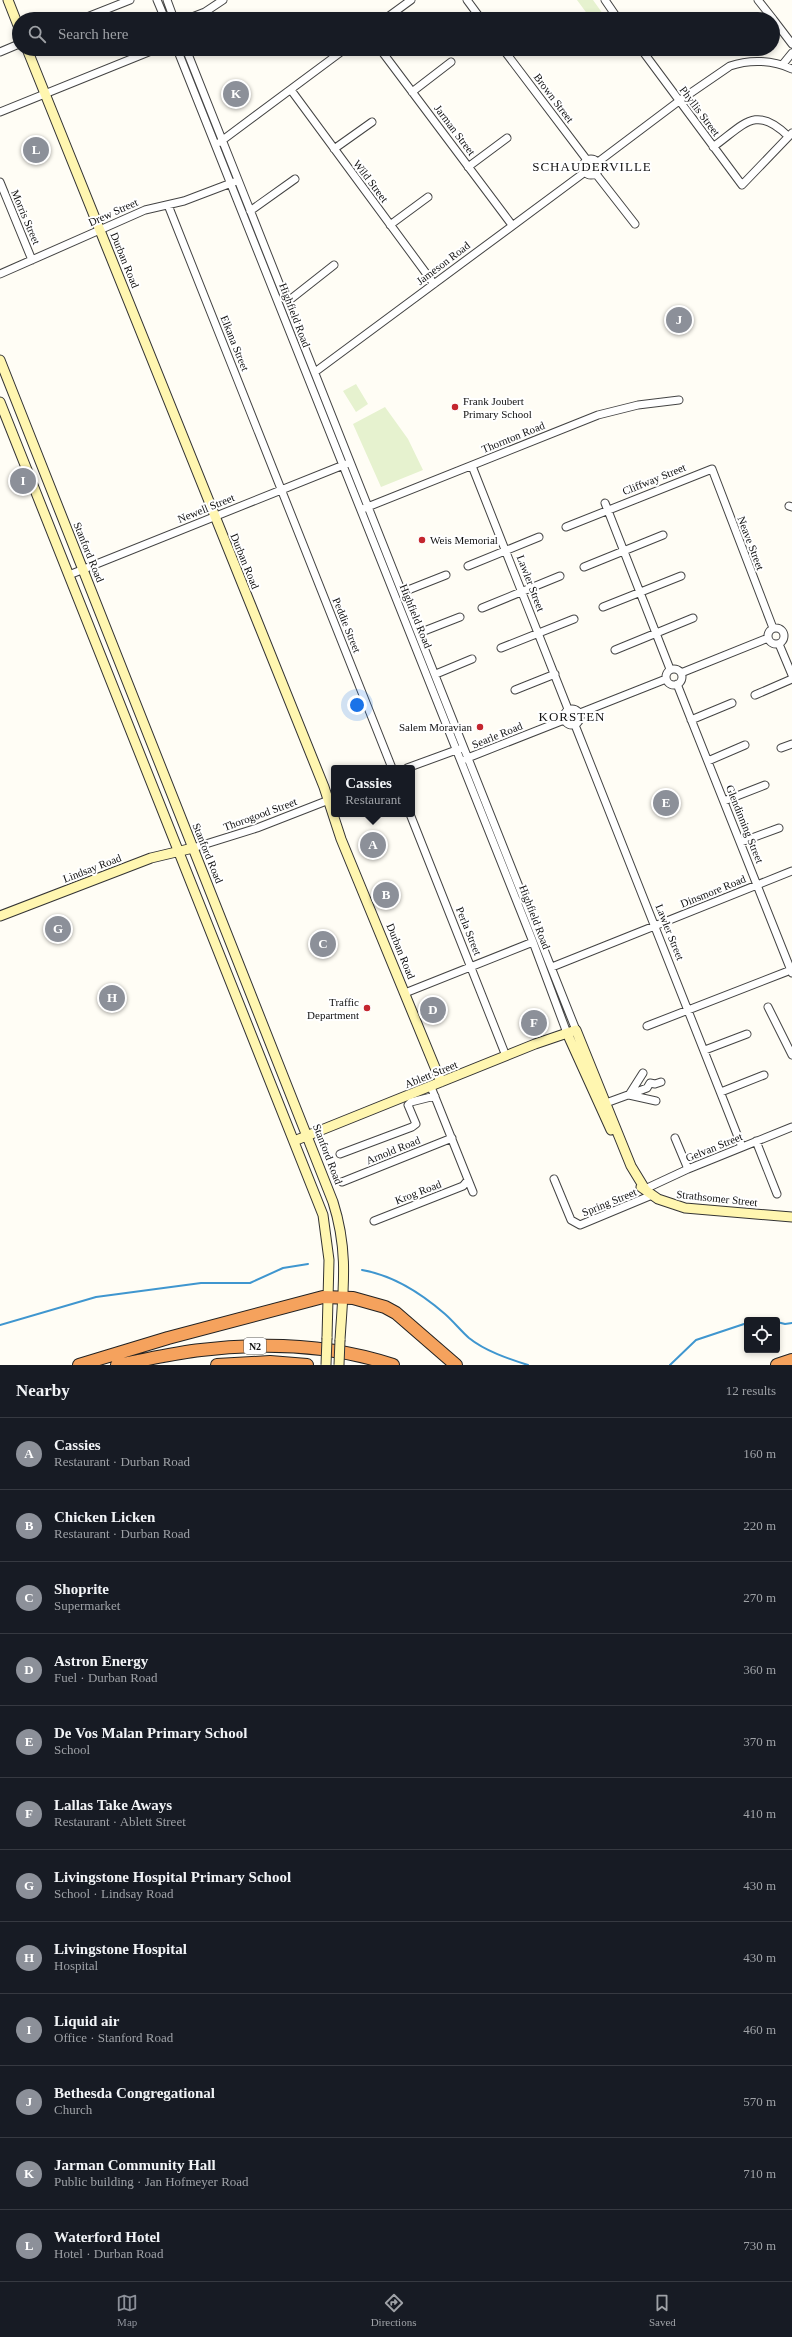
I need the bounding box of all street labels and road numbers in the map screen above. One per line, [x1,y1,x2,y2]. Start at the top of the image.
street label: Brown Street [532,71,576,125]
street label: Phyllis Street [677,84,723,138]
street label: Jarman Street [432,102,478,158]
street label: Wild Street [351,157,391,205]
street label: Morris Street [9,188,43,246]
street label: Drew Street [86,196,140,228]
street label: Durban Road [108,230,142,290]
street label: Jameson Road [414,239,473,287]
street label: Highfield Road [277,281,313,349]
street label: Elkana Street [218,313,252,373]
street label: Thornton Road [480,419,547,455]
street label: Cliffway Street [621,461,687,497]
street label: Newell Street [176,491,236,525]
street label: Neave Street [735,514,767,572]
street label: Stanford Road [71,520,107,584]
street label: Durban Road [228,531,262,591]
street label: Lawler Street [515,553,547,613]
street label: Highfield Road [398,582,435,650]
street label: Peddie Street [331,596,363,654]
street label: Searle Road [470,719,524,751]
street label: Glendinning Street [724,783,766,865]
street label: Thorogood Street [222,795,298,833]
street label: Stanford Road [190,821,226,885]
street label: Lindsay Road [61,851,123,885]
street label: Dinsmore Road [679,872,748,910]
street label: Highfield Road [517,883,553,951]
street label: Lawler Street [653,902,687,962]
street label: Perla Street [454,905,484,957]
street label: Durban Road [384,921,418,981]
street label: Ablett Street [403,1058,459,1090]
street label: Stanford Road [311,1122,345,1186]
street label: Gelvan Street [684,1130,744,1164]
street label: Arnold Road [364,1134,422,1166]
street label: Krog Road [393,1178,443,1206]
street label: Spring Street [580,1186,638,1218]
street label: Strathsomer Street [676,1188,758,1208]
road number: N2 [244,1338,266,1354]

